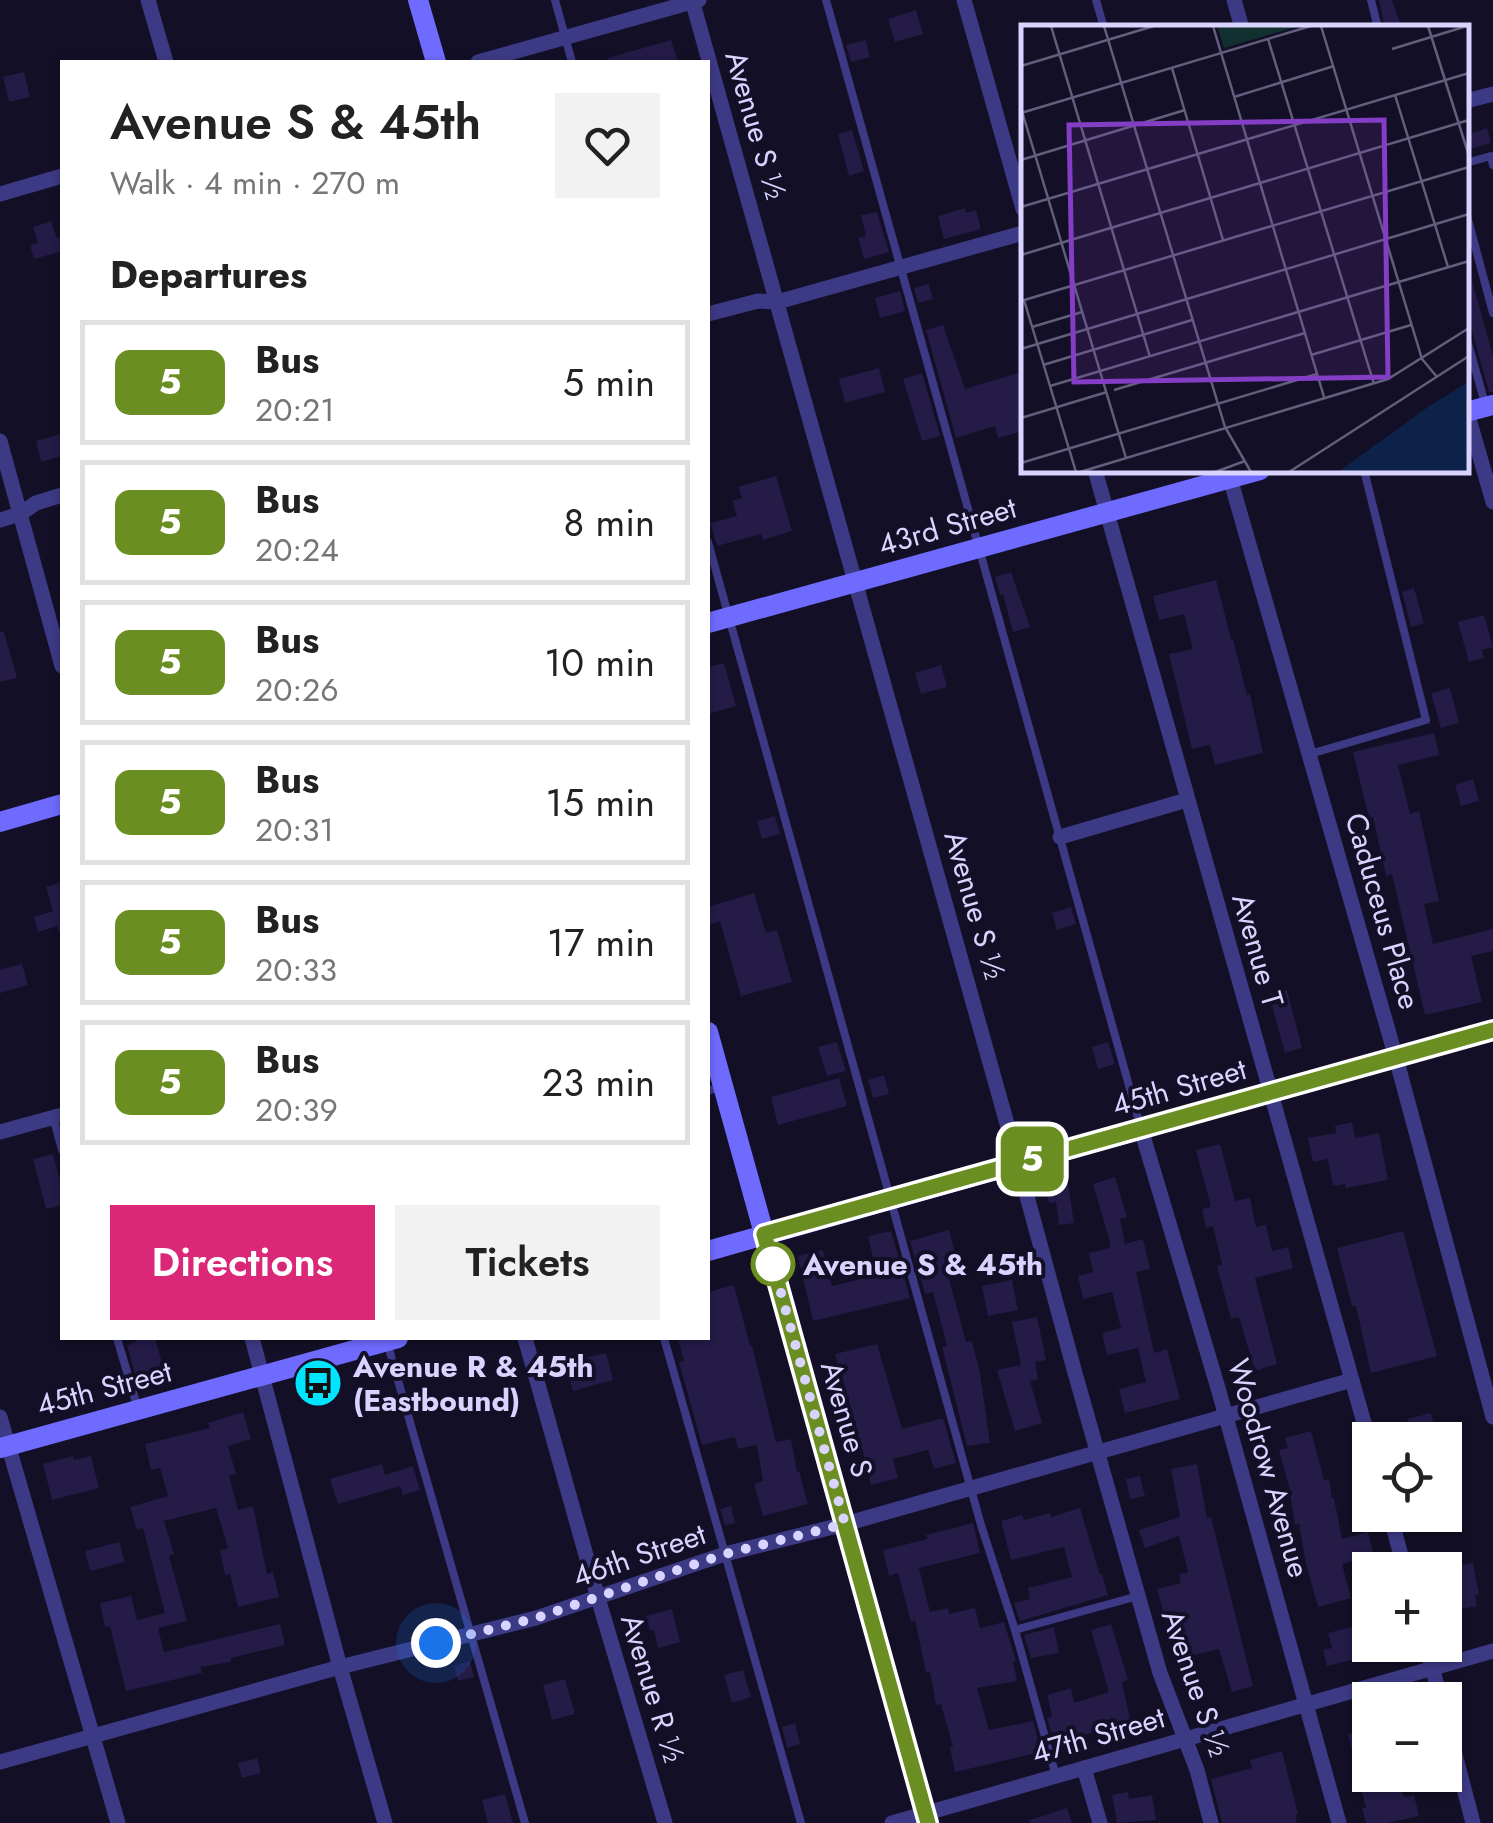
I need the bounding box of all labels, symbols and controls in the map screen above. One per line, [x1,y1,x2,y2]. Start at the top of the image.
inset map [1021,25,1468,472]
street label: Avenue S ½ [714,46,798,204]
text: Avenue S & 45th [110,88,481,157]
button: heart [555,93,660,198]
text: Walk · 4 min · 270 m [110,160,400,206]
text: Departures [110,247,307,302]
text: Bus [255,332,319,387]
text: 5 min [563,355,655,410]
text: 5 [159,357,181,407]
text: 20:21 [255,387,335,433]
text: Bus [255,472,319,527]
street label: 43rd Street [873,486,1022,566]
text: 8 min [563,495,655,550]
text: 5 [159,497,181,547]
text: 20:24 [255,527,339,573]
text: Bus [255,612,319,667]
text: 10 min [544,635,655,690]
text: 5 [159,637,181,687]
text: 20:26 [255,667,339,713]
text: Bus [255,752,319,807]
text: 15 min [546,775,655,830]
text: 5 [159,777,181,827]
text: 20:31 [255,807,334,853]
street label: Caduceus Place [1334,808,1432,1014]
street label: Avenue S ½ [933,826,1017,984]
street label: Avenue T [1221,888,1295,1012]
text: Bus [255,892,319,947]
text: 17 min [547,915,655,970]
text: 5 [159,917,181,967]
text: 20:33 [255,947,337,993]
text: Bus [255,1032,319,1087]
street label: 45th Street [1107,1047,1252,1127]
text: 23 min [542,1055,655,1110]
text: 5 [159,1057,181,1107]
text: 20:39 [255,1087,338,1133]
line badge: 5 [1000,1126,1064,1192]
text: 5 [1021,1134,1043,1184]
button: Directions [110,1205,375,1320]
button: Tickets [395,1205,660,1320]
marker: Avenue S & 45th [752,1243,794,1285]
place label: Avenue S & 45th [802,1243,1043,1286]
place label: Avenue R & 45th (Eastbound) [352,1345,594,1422]
street label: 45th Street [32,1349,177,1427]
street label: Woodrow Avenue [1217,1354,1321,1582]
street label: Avenue S [810,1356,884,1482]
bus stop icon: Avenue R & 45th (Eastbound) [292,1357,344,1409]
map controls [1352,1422,1462,1792]
button: locate [1352,1422,1462,1532]
street label: 46th Street [567,1512,712,1598]
button: + [1352,1552,1462,1662]
street label: Avenue S ½ [1151,1604,1241,1762]
street label: Avenue R ½ [610,1609,696,1767]
your location [411,1618,461,1668]
button: − [1352,1682,1462,1792]
street label: 47th Street [1026,1695,1170,1775]

